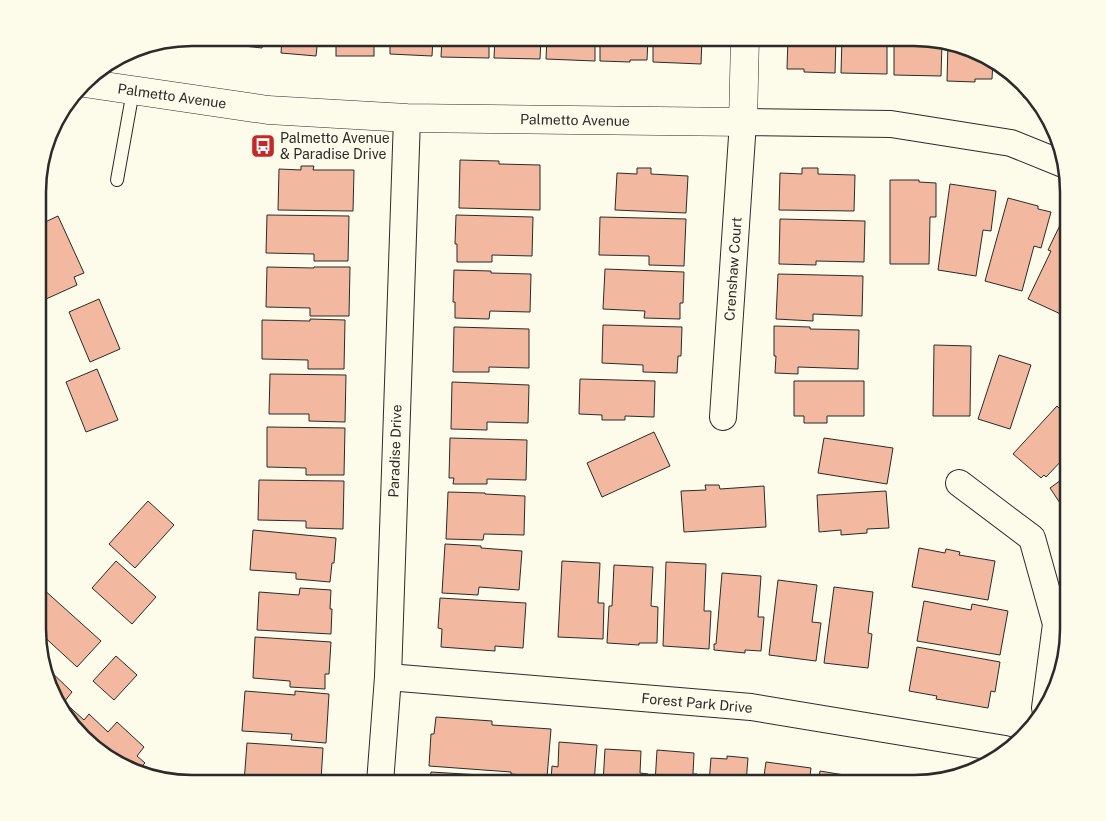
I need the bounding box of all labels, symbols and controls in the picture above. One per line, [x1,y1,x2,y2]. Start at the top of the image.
street label: Palmetto Avenue [117,80,228,112]
street label: Palmetto Avenue [520,111,630,129]
place label: Palmetto Avenue & Paradise Drive [280,130,390,162]
bus stop icon: Palmetto Avenue & Paradise Drive [250,133,276,159]
street label: Crenshaw Court [721,216,745,322]
street label: Paradise Drive [385,404,405,498]
street label: Forest Park Drive [641,690,753,716]

